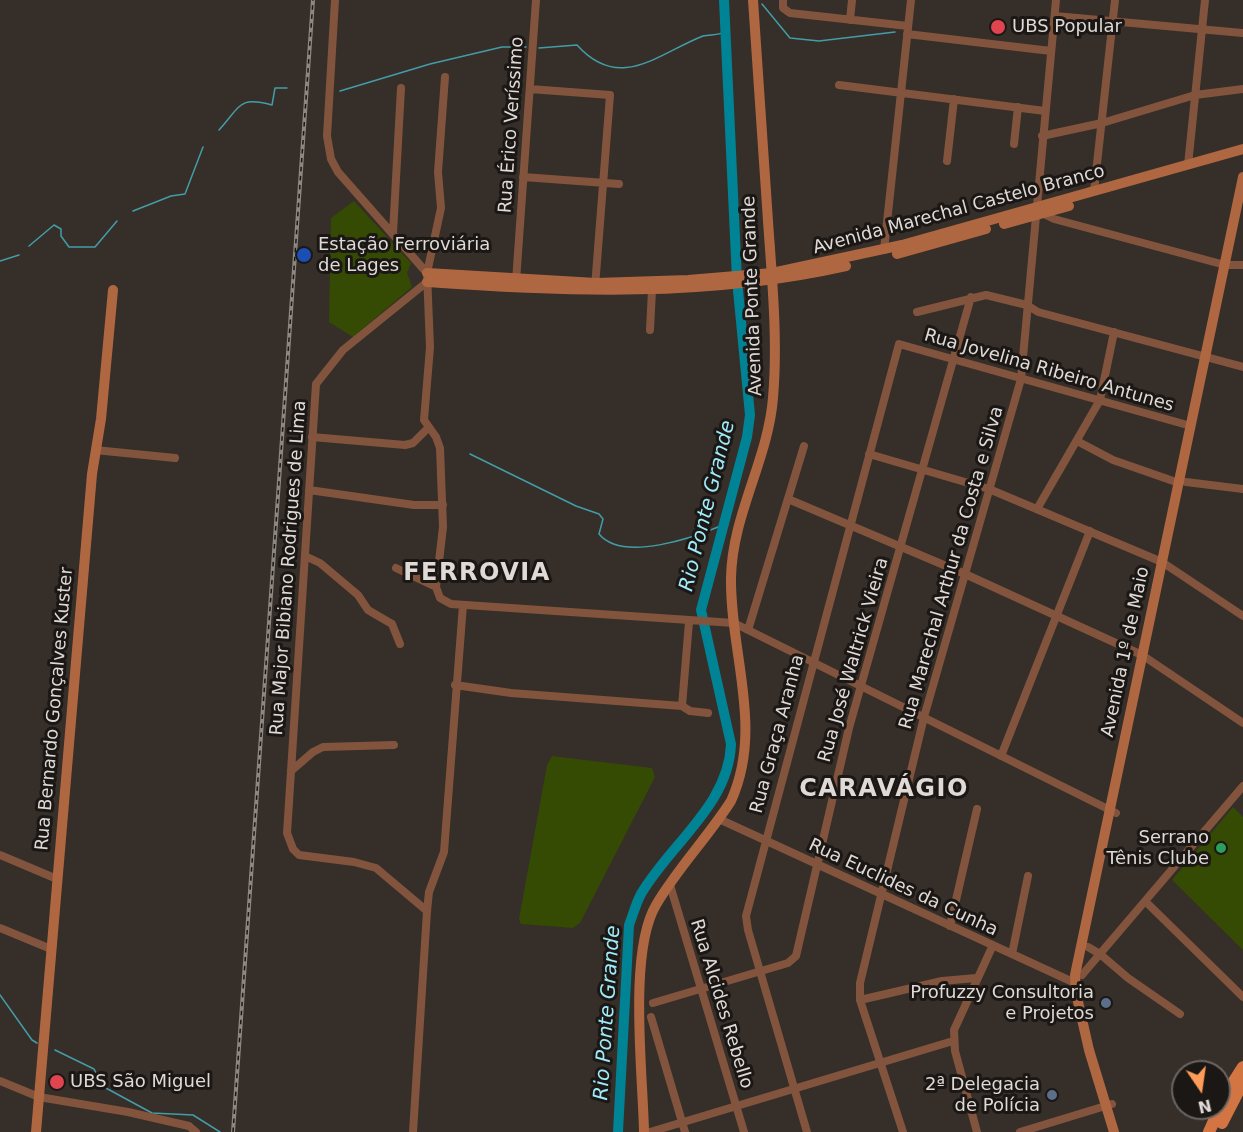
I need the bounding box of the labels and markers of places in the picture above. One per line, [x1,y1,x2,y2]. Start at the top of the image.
place label: UBS Popular [1012,16,1122,38]
marker: UBS Popular [989,18,1007,36]
place label: Estação Ferroviária de Lages [318,234,490,276]
marker: Estação Ferroviária de Lages [295,246,313,264]
place label: Serrano Tênis Clube [1106,827,1209,870]
marker: Serrano Tênis Clube [1214,841,1228,855]
place label: Profuzzy Consultoria e Projetos [910,982,1094,1024]
marker: Profuzzy Consultoria e Projetos [1099,996,1113,1010]
place label: UBS São Miguel [70,1071,211,1093]
marker: UBS São Miguel [48,1073,66,1091]
place label: 2ª Delegacia de Polícia [925,1074,1040,1116]
marker: 2ª Delegacia de Polícia [1045,1088,1059,1102]

